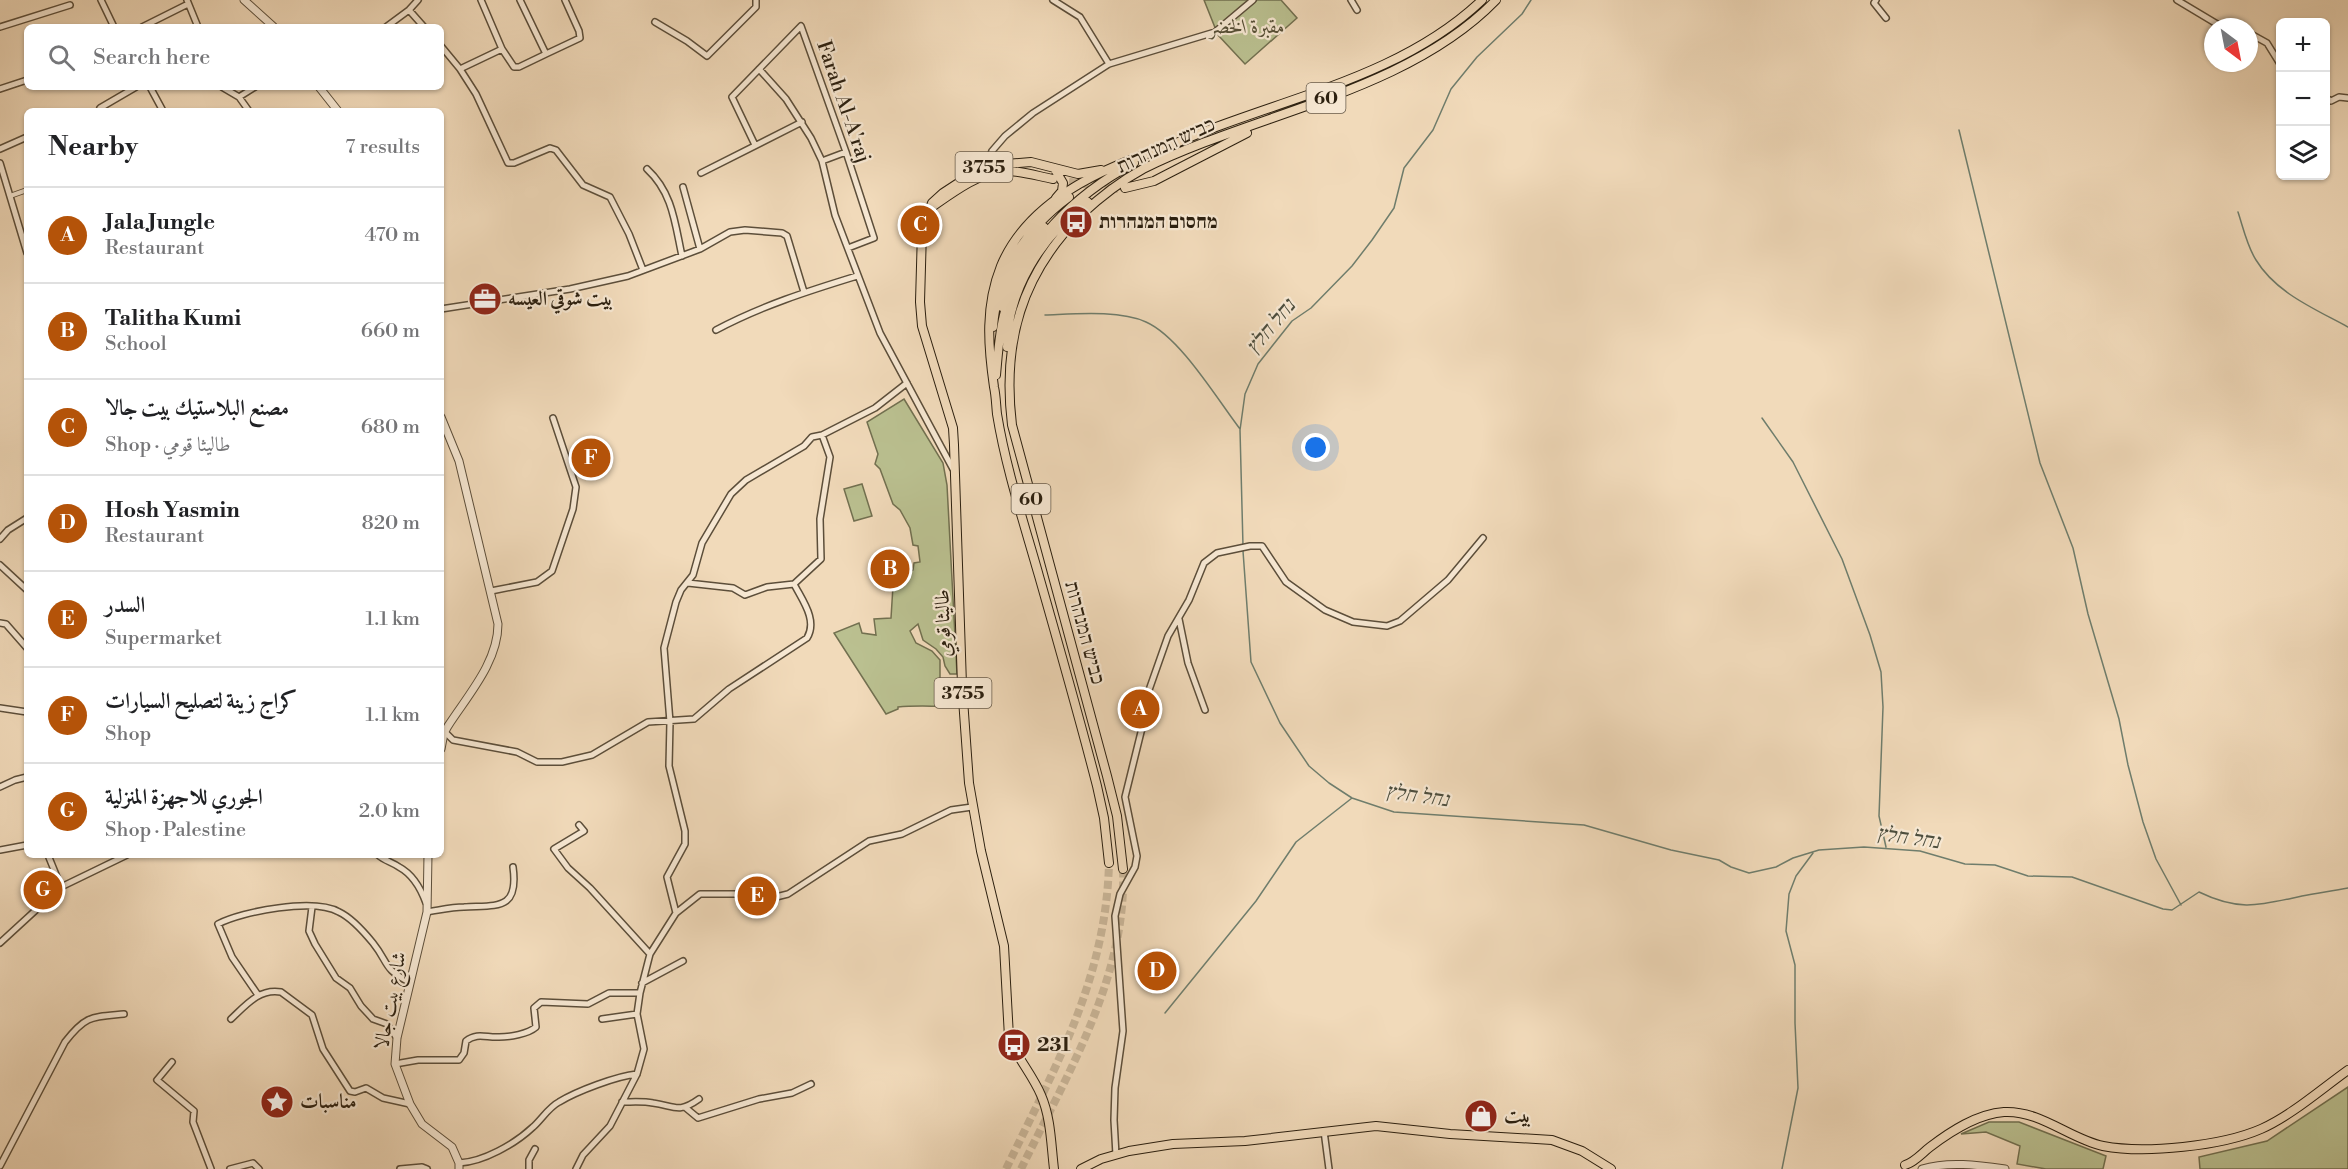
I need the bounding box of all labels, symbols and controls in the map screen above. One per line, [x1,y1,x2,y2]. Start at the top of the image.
park label: مقبرة الخضر [1208,15,1285,40]
north arrow [2204,18,2258,72]
map controls [2276,18,2330,180]
button: + [2276,18,2330,72]
search box [24,24,444,90]
street label: Farah Al-A'raj [810,38,876,166]
icon: search [45,41,78,74]
text: Search here [93,44,210,71]
button: − [2276,72,2330,126]
road number: 60 [1306,83,1346,113]
street label: כביש המנהרות [1113,112,1219,180]
button: layers [2276,126,2330,180]
text: Nearby [48,131,138,163]
text: 7 results [345,135,420,160]
road number: 3755 [956,152,1012,182]
pin: C [900,202,940,248]
bus stop icon: מחסום המנהרות [1058,204,1094,240]
text: Jala Jungle [105,209,215,236]
place label: מחסום המנהרות [1099,210,1218,235]
text: A [60,223,75,248]
text: 470 m [364,223,420,248]
text: Restaurant [105,236,204,261]
office icon: بيت شوقي العيسه [467,281,503,317]
place label: بيت شوقي العيسه [508,287,613,314]
water label: נחל חלץ [1241,293,1303,360]
text: Talitha Kumi [105,305,241,332]
text: B [60,319,75,344]
text: 660 m [361,319,420,344]
text: School [105,332,167,357]
text: مصنع البلاستيك بيت جالا [105,395,289,422]
text: C [60,415,75,440]
text: 680 m [361,415,420,440]
text: Shop · طاليثا قومي [105,433,231,458]
your location [1301,433,1330,462]
pin: F [572,436,610,480]
road number: 60 [1012,484,1050,514]
text: Hosh Yasmin [105,497,240,524]
text: D [60,511,75,536]
text: 820 m [361,511,420,536]
text: Restaurant [105,524,204,549]
pin: B [870,546,910,592]
street label: כביש המנהרות [1058,579,1110,687]
street label: طاليثا قومي [930,589,960,657]
text: السدر [105,592,145,619]
text: E [61,607,74,632]
text: 1.1 km [366,607,420,632]
text: Supermarket [105,626,222,651]
road number: 3755 [934,678,992,708]
pin: A [1120,686,1160,732]
text: كراج زينة لتصليح السيارات [105,688,297,715]
text: F [60,703,75,728]
text: 1.1 km [366,703,420,728]
text: Shop [105,722,151,747]
water label: נחל חלץ [1384,779,1452,814]
text: الجوري للاجهزة المنزلية [105,784,263,811]
text: G [60,799,75,824]
text: 2.0 km [359,799,420,824]
text: Shop · Palestine [105,818,246,843]
water label: נחל חלץ [1875,821,1943,856]
pin: G [24,868,63,912]
pin: E [738,874,777,918]
pin: D [1138,948,1176,994]
street label: شارع بيت جالا [369,950,417,1053]
bus stop icon: 231 [996,1027,1032,1063]
place label: 231 [1037,1033,1071,1058]
place icon: مناسبات [259,1084,295,1120]
place label: مناسبات [300,1090,357,1115]
shop icon: بيت [1463,1098,1499,1134]
place label: بيت [1504,1104,1531,1129]

